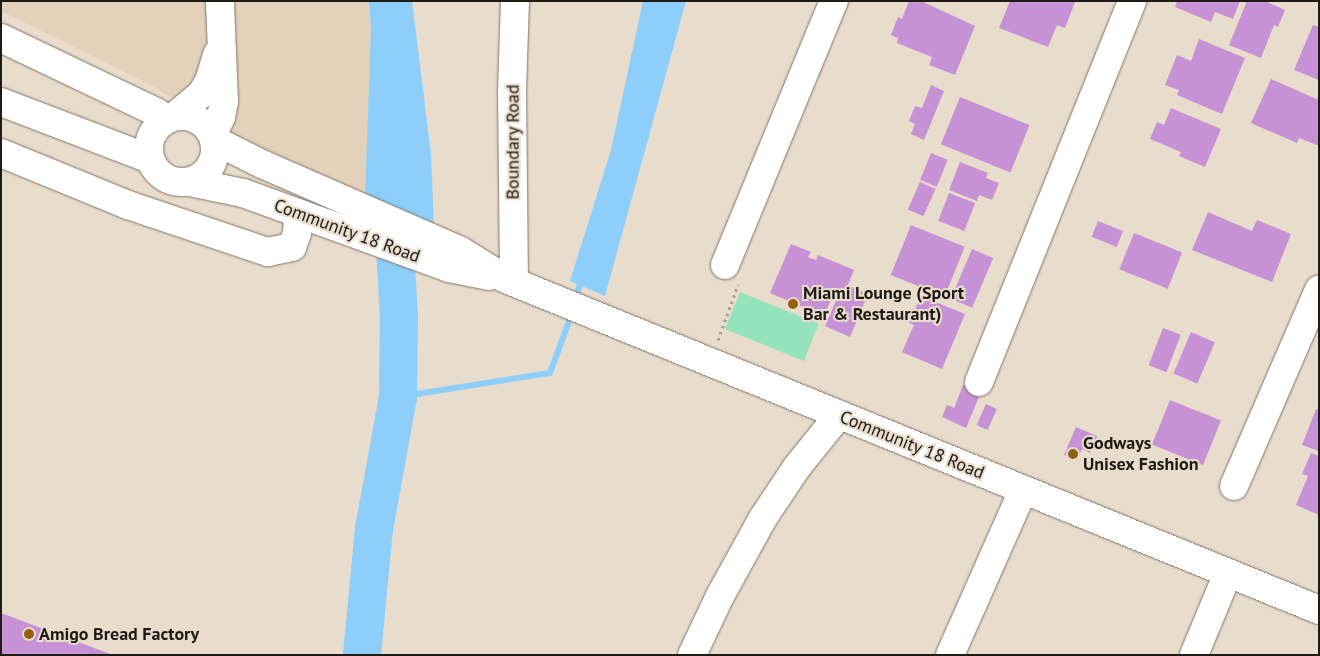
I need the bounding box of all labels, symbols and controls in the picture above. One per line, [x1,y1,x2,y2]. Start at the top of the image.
street label: Boundary Road [502,84,524,200]
street label: Community 18 Road [271,194,423,268]
place label: Miami Lounge (Sport Bar & Restaurant) [803,283,964,326]
marker: Miami Lounge (Sport Bar & Restaurant) [787,298,799,310]
street label: Community 18 Road [836,406,988,484]
place label: Godways Unisex Fashion [1083,433,1199,476]
marker: Godways Unisex Fashion [1067,448,1079,460]
place label: Amigo Bread Factory [39,623,199,645]
marker: Amigo Bread Factory [23,628,35,640]

